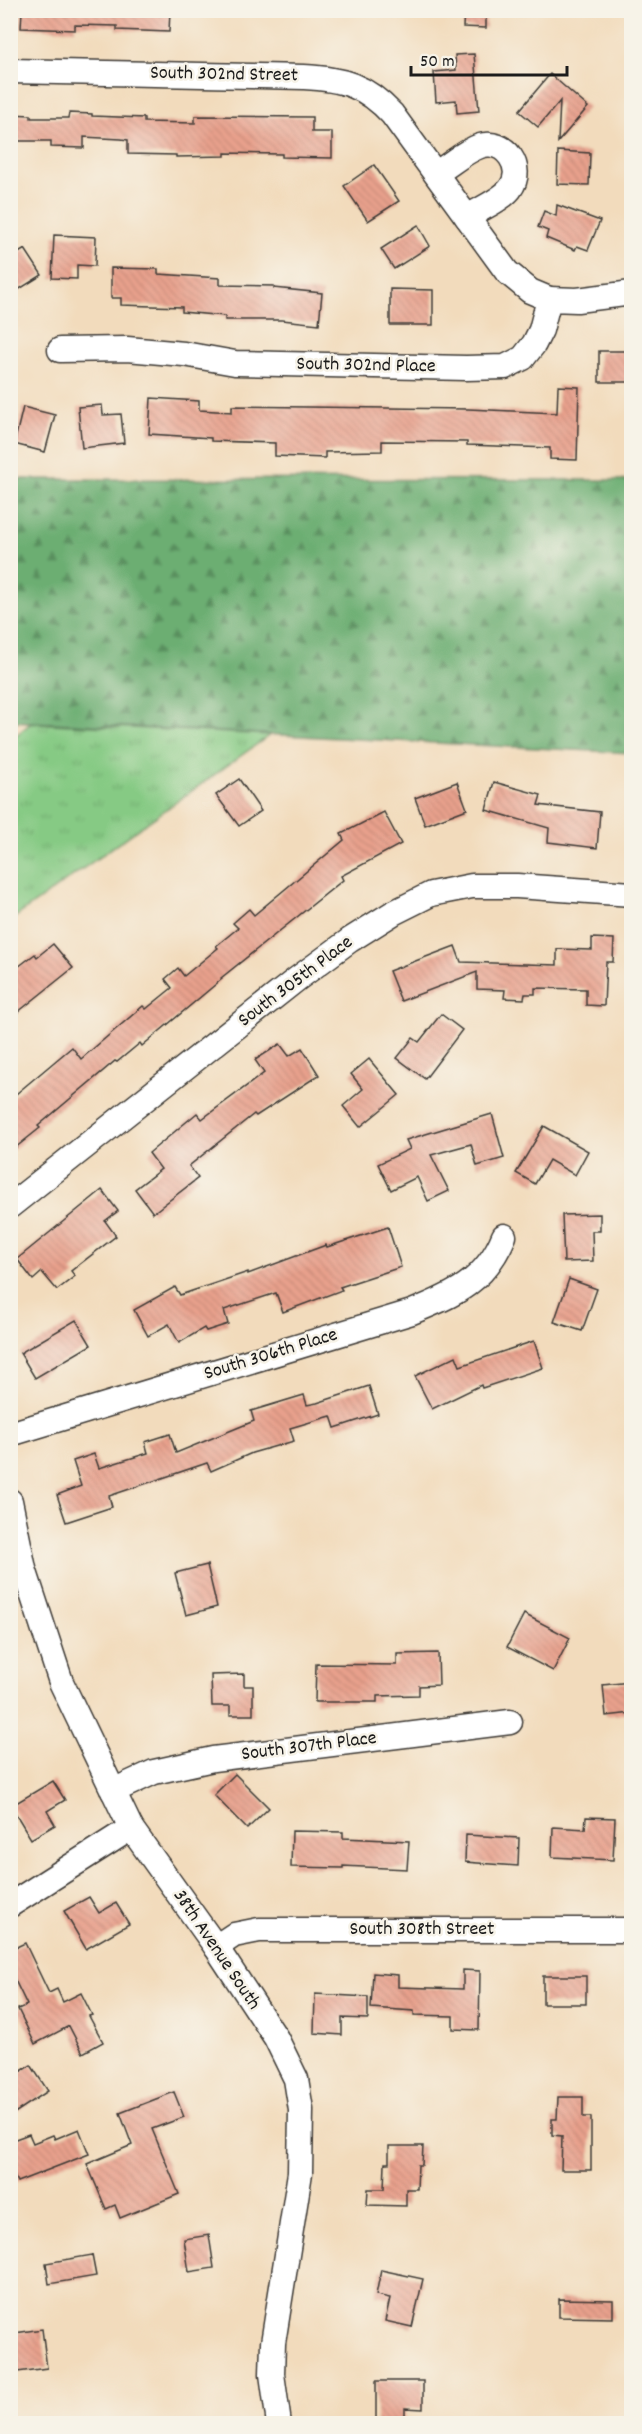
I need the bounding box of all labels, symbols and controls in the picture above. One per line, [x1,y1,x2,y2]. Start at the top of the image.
scale bar [411,39,567,77]
text: 50 m [420,50,455,75]
street label: South 302nd Street [150,60,298,90]
street label: South 302nd Place [296,351,436,381]
street label: South 305th Place [233,929,360,1035]
street label: South 306th Place [201,1321,341,1389]
street label: South 307th Place [240,1725,378,1769]
street label: 38th Avenue South [165,1884,267,2016]
street label: South 308th Street [350,1916,494,1944]

